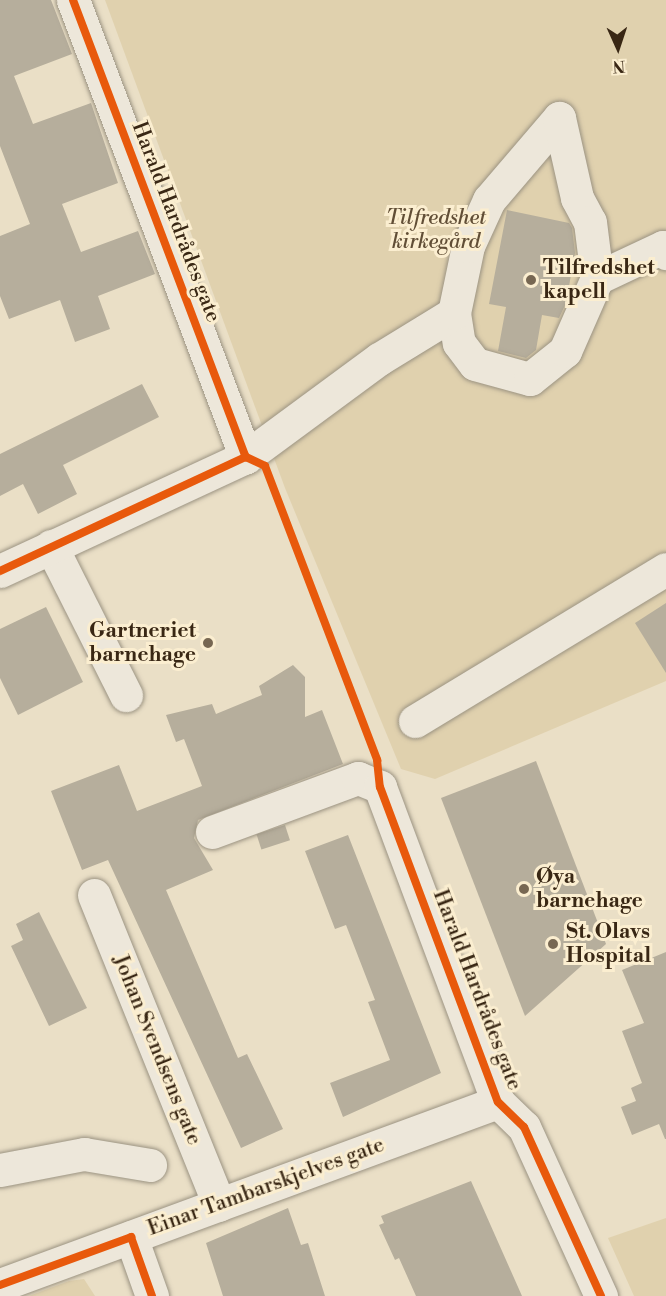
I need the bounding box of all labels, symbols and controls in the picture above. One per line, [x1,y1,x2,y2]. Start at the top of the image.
north arrow [588,18,648,78]
text: N [612,56,626,76]
street label: Harald Hardrådes gate [126,118,226,326]
park label: Tilfredshet kirkegård [386,205,486,255]
place label: Tilfredshet kapell [543,255,655,305]
marker: Tilfredshet kapell [524,273,538,287]
place label: Gartneriet barnehage [89,618,196,668]
marker: Gartneriet barnehage [201,636,215,650]
place label: Øya barnehage [536,864,643,914]
marker: Øya barnehage [517,882,531,896]
street label: Harald Hardrådes gate [427,886,527,1094]
place label: St. Olavs Hospital [566,919,651,969]
marker: St. Olavs Hospital [544,935,562,953]
street label: Johan Svendsens gate [107,951,207,1149]
street label: Einar Tambarskjelves gate [144,1132,388,1242]

